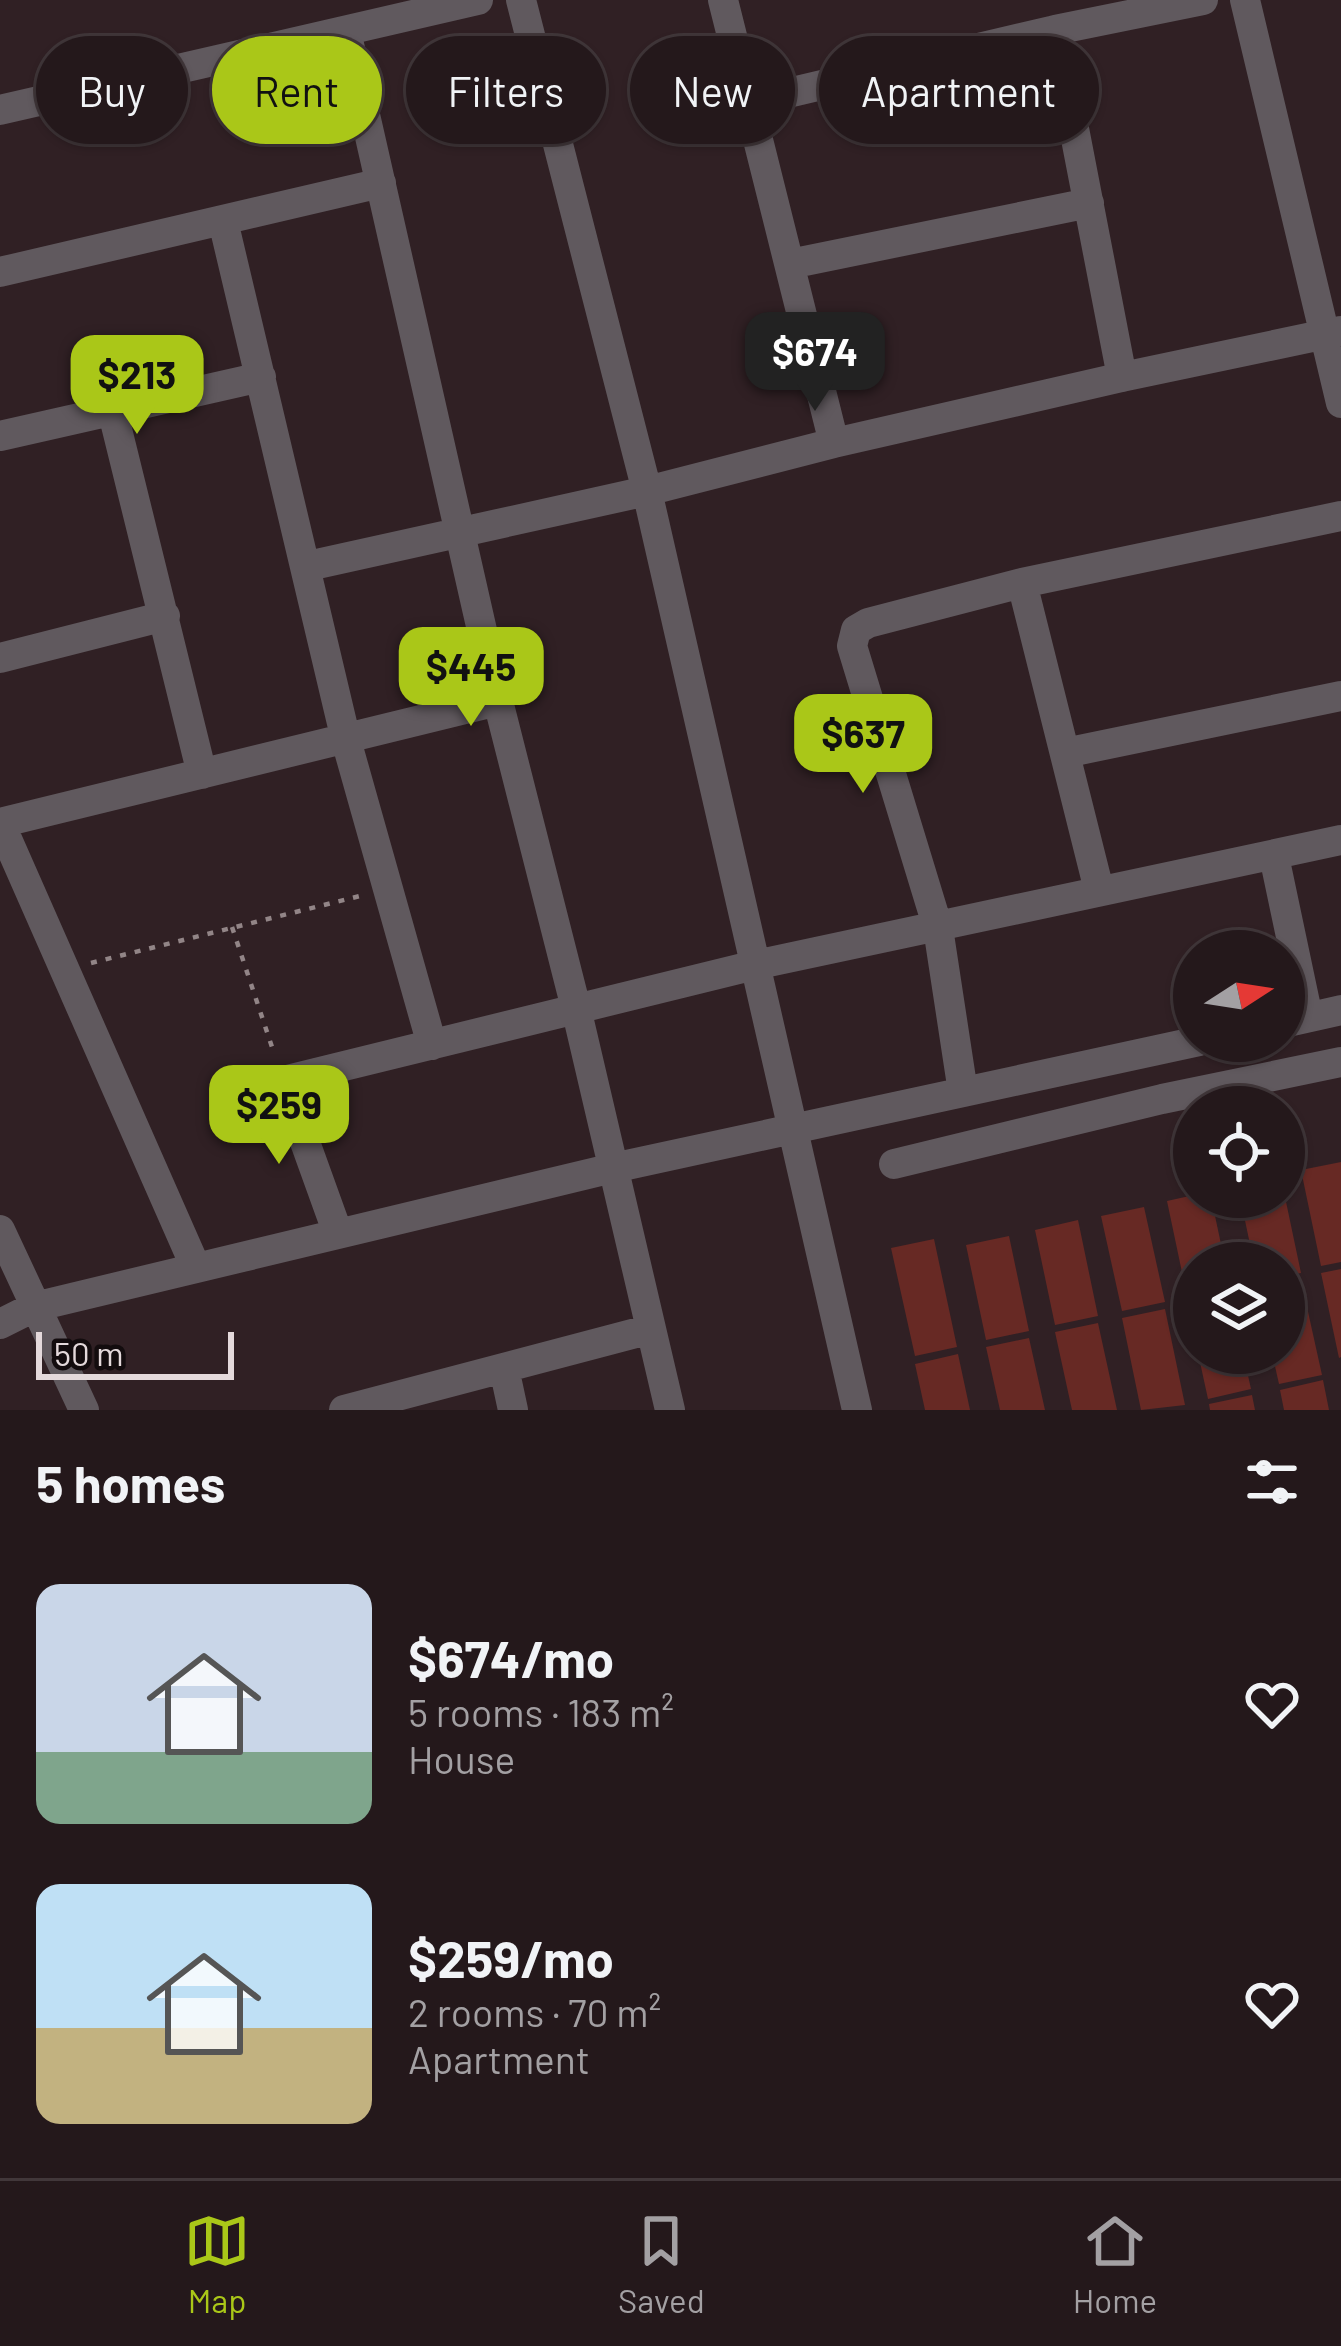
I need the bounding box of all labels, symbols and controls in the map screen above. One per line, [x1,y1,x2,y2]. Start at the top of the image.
chip: Buy [36,36,188,144]
chip: Rent [212,36,382,144]
chip: Filters [406,36,606,144]
chip: New [630,36,795,144]
chip: Apartment [819,36,1099,144]
pin: $674 [744,312,886,414]
text: $674 [772,327,858,374]
pin: $213 [66,335,208,437]
text: $213 [98,350,176,397]
pin: $445 [400,627,542,729]
text: $445 [426,642,516,689]
pin: $637 [792,694,934,796]
text: $637 [821,709,905,756]
north arrow [1173,930,1305,1062]
map controls [1173,930,1305,1374]
pin: $259 [208,1065,350,1167]
text: $259 [236,1080,322,1127]
button: locate [1173,1086,1305,1218]
button: layers [1173,1242,1305,1374]
scale bar [36,1326,234,1379]
text: 50 m [54,1333,124,1373]
icon: filters [1239,1449,1305,1515]
text: 5 homes [36,1452,225,1513]
text: $674/mo [408,1627,614,1688]
icon: home [132,1632,276,1776]
icon: heart [1239,1671,1305,1737]
text: 5 rooms · 183 m² [408,1688,674,1735]
text: House [408,1735,515,1782]
text: $259/mo [408,1927,614,1988]
icon: home [132,1932,276,2076]
icon: heart [1239,1971,1305,2037]
text: 2 rooms · 70 m² [408,1988,661,2035]
text: Apartment [408,2035,590,2082]
tab: Map [184,2208,250,2320]
tab: Saved [618,2208,705,2320]
tab: Home [1073,2208,1157,2320]

